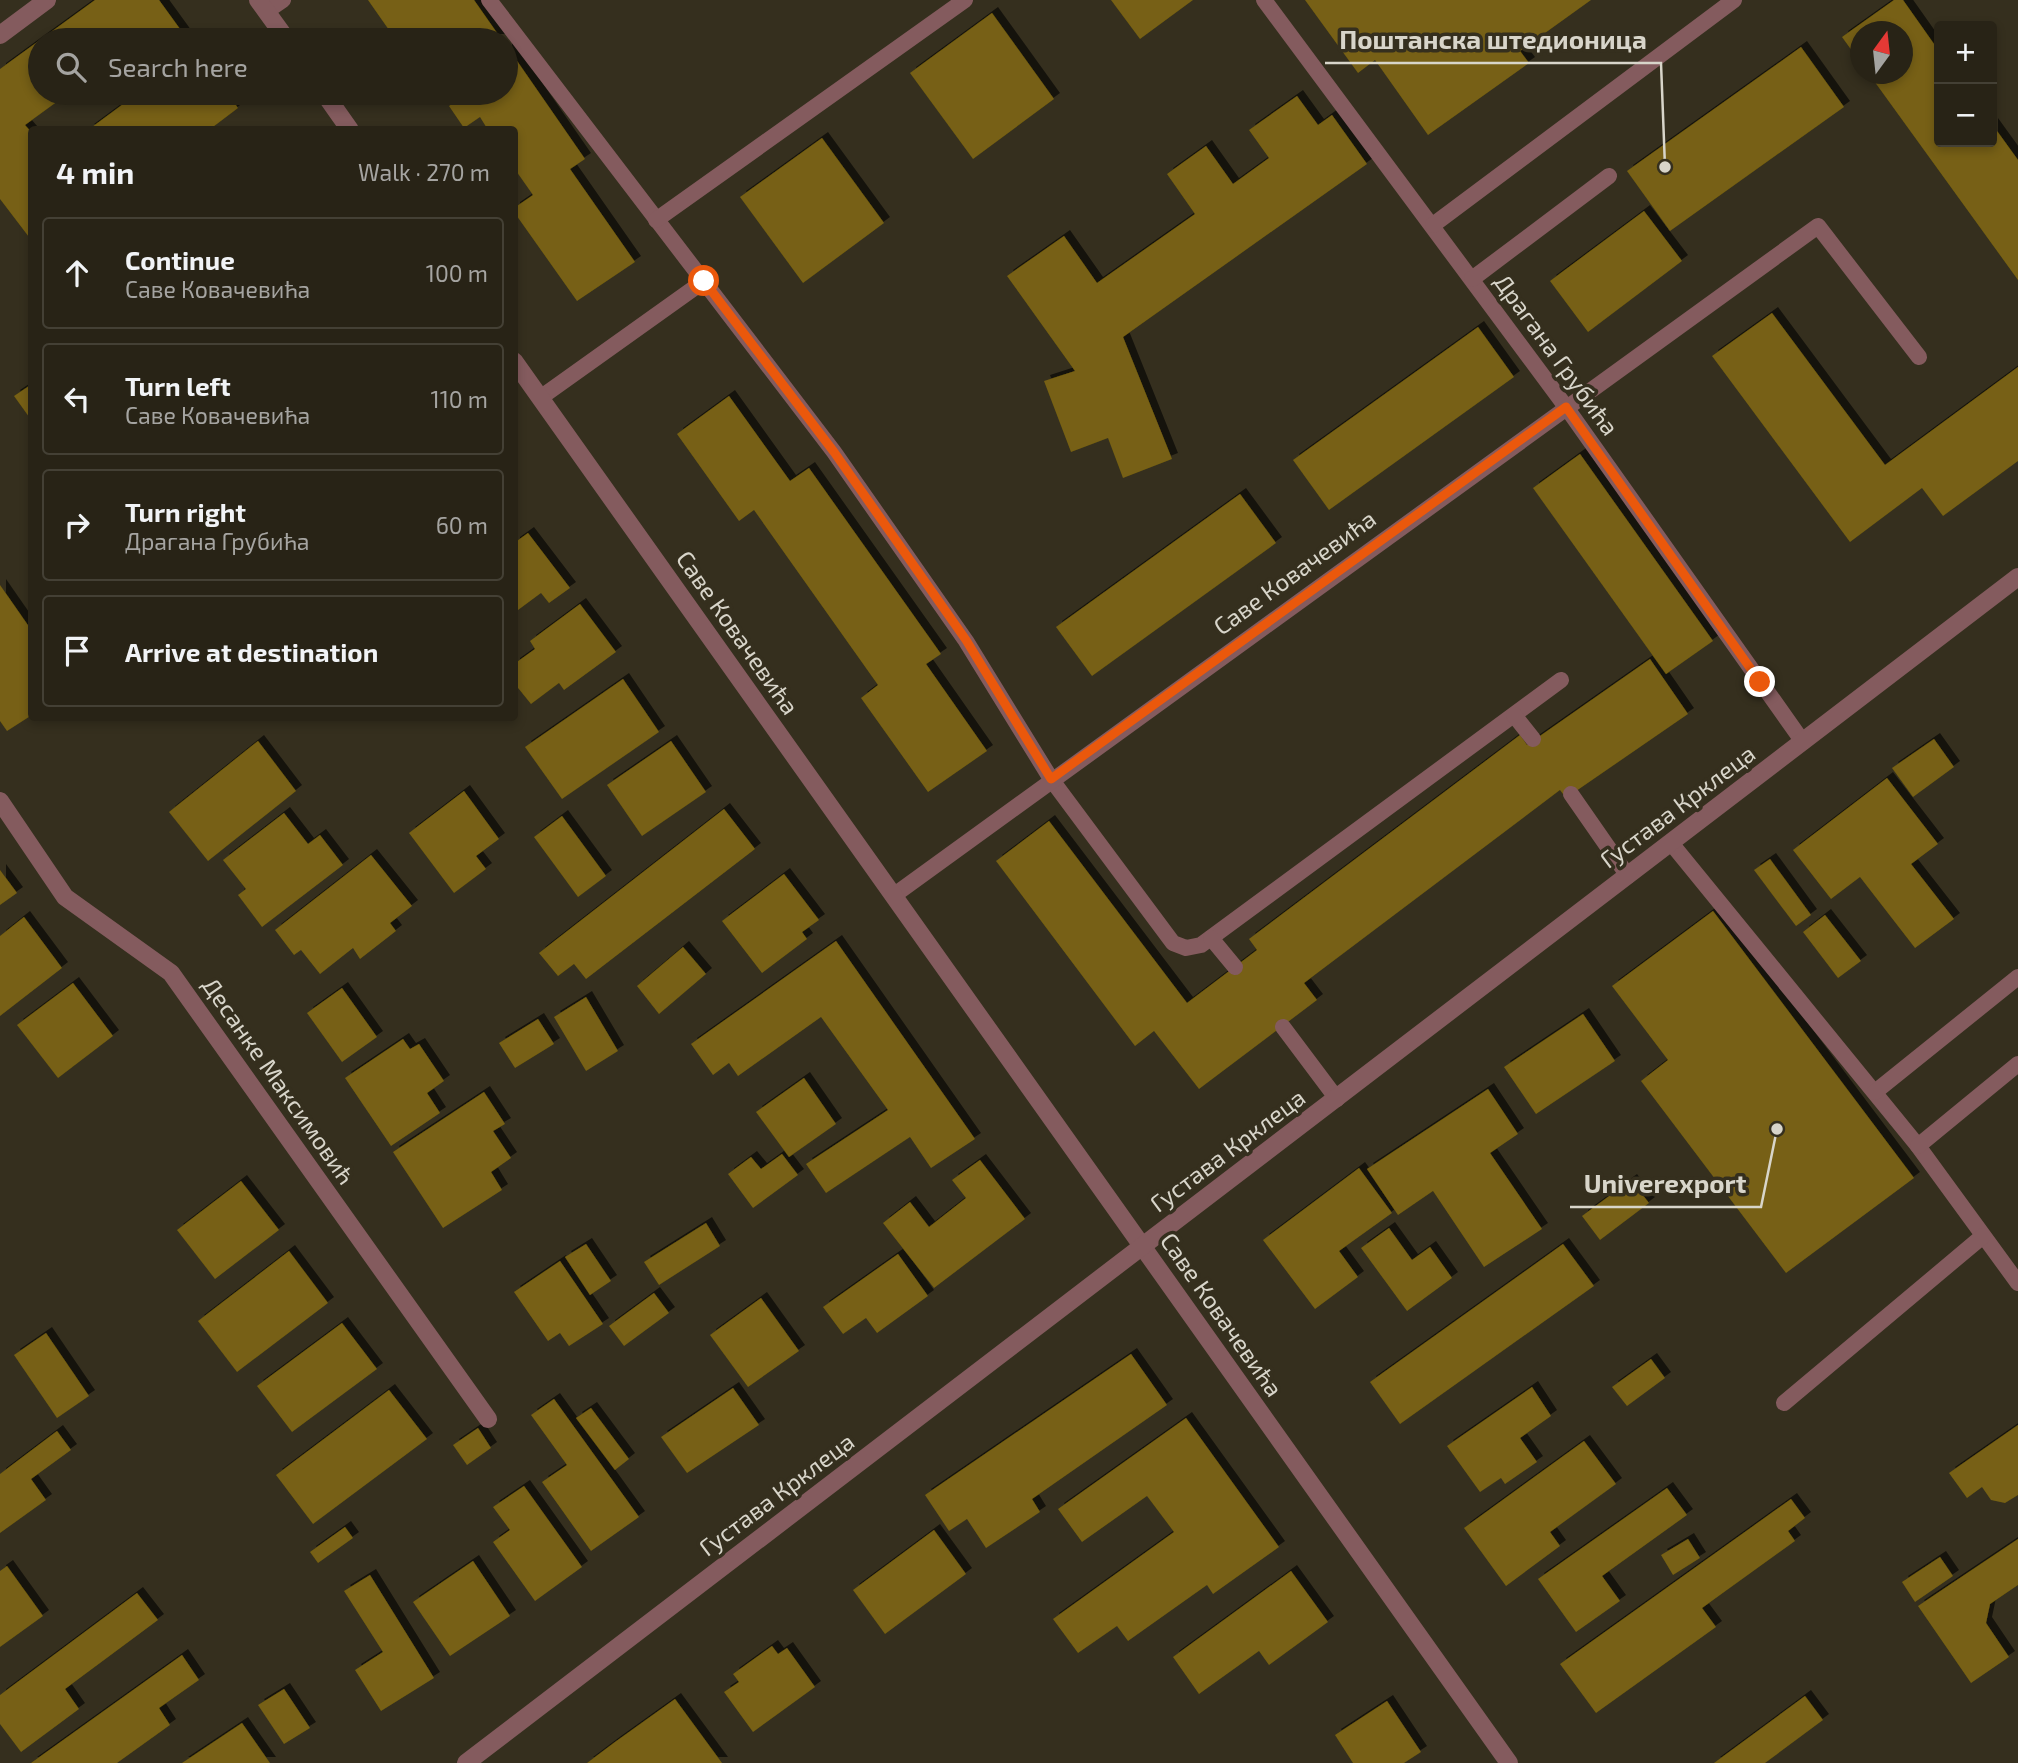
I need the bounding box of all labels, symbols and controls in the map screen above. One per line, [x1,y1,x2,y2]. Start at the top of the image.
callout: Поштанска штедионица [1325,16,1661,63]
north arrow [1850,21,1913,84]
map controls [1934,21,1997,147]
button: + [1934,21,1997,84]
text: Поштанска штедионица [1339,23,1647,54]
search box [28,28,518,105]
icon: search [52,48,90,86]
text: Search here [108,51,248,82]
button: − [1934,84,1997,147]
text: 4 min [56,154,134,190]
text: Walk · 270 m [358,158,490,186]
text: Continue [125,244,235,275]
icon: ahead [58,254,96,292]
text: 100 m [426,259,488,287]
route start [688,265,719,296]
street label: Драгана Грубића [1488,268,1626,441]
text: Саве Ковачевића [125,275,310,303]
text: Turn left [125,370,231,401]
icon: left [58,380,96,418]
text: 110 m [431,385,488,413]
text: Саве Ковачевића [125,401,310,429]
text: Turn right [125,496,246,527]
street label: Саве Ковачевића [1207,503,1381,640]
icon: right [58,506,96,544]
text: 60 m [436,511,488,539]
text: Драгана Грубића [125,527,310,555]
street label: Саве Ковачевића [671,545,806,720]
icon: arrive [58,632,96,670]
text: Arrive at destination [125,636,378,667]
route end [1744,666,1775,697]
street label: Густава Крклеца [1594,738,1761,874]
street label: Десанке Максимовић [197,971,362,1189]
street label: Густава Крклеца [1144,1082,1311,1218]
callout: Univerexport [1570,1160,1761,1207]
text: Univerexport [1584,1167,1747,1198]
street label: Саве Ковачевића [1155,1227,1290,1402]
street label: Густава Крклеца [693,1426,860,1562]

